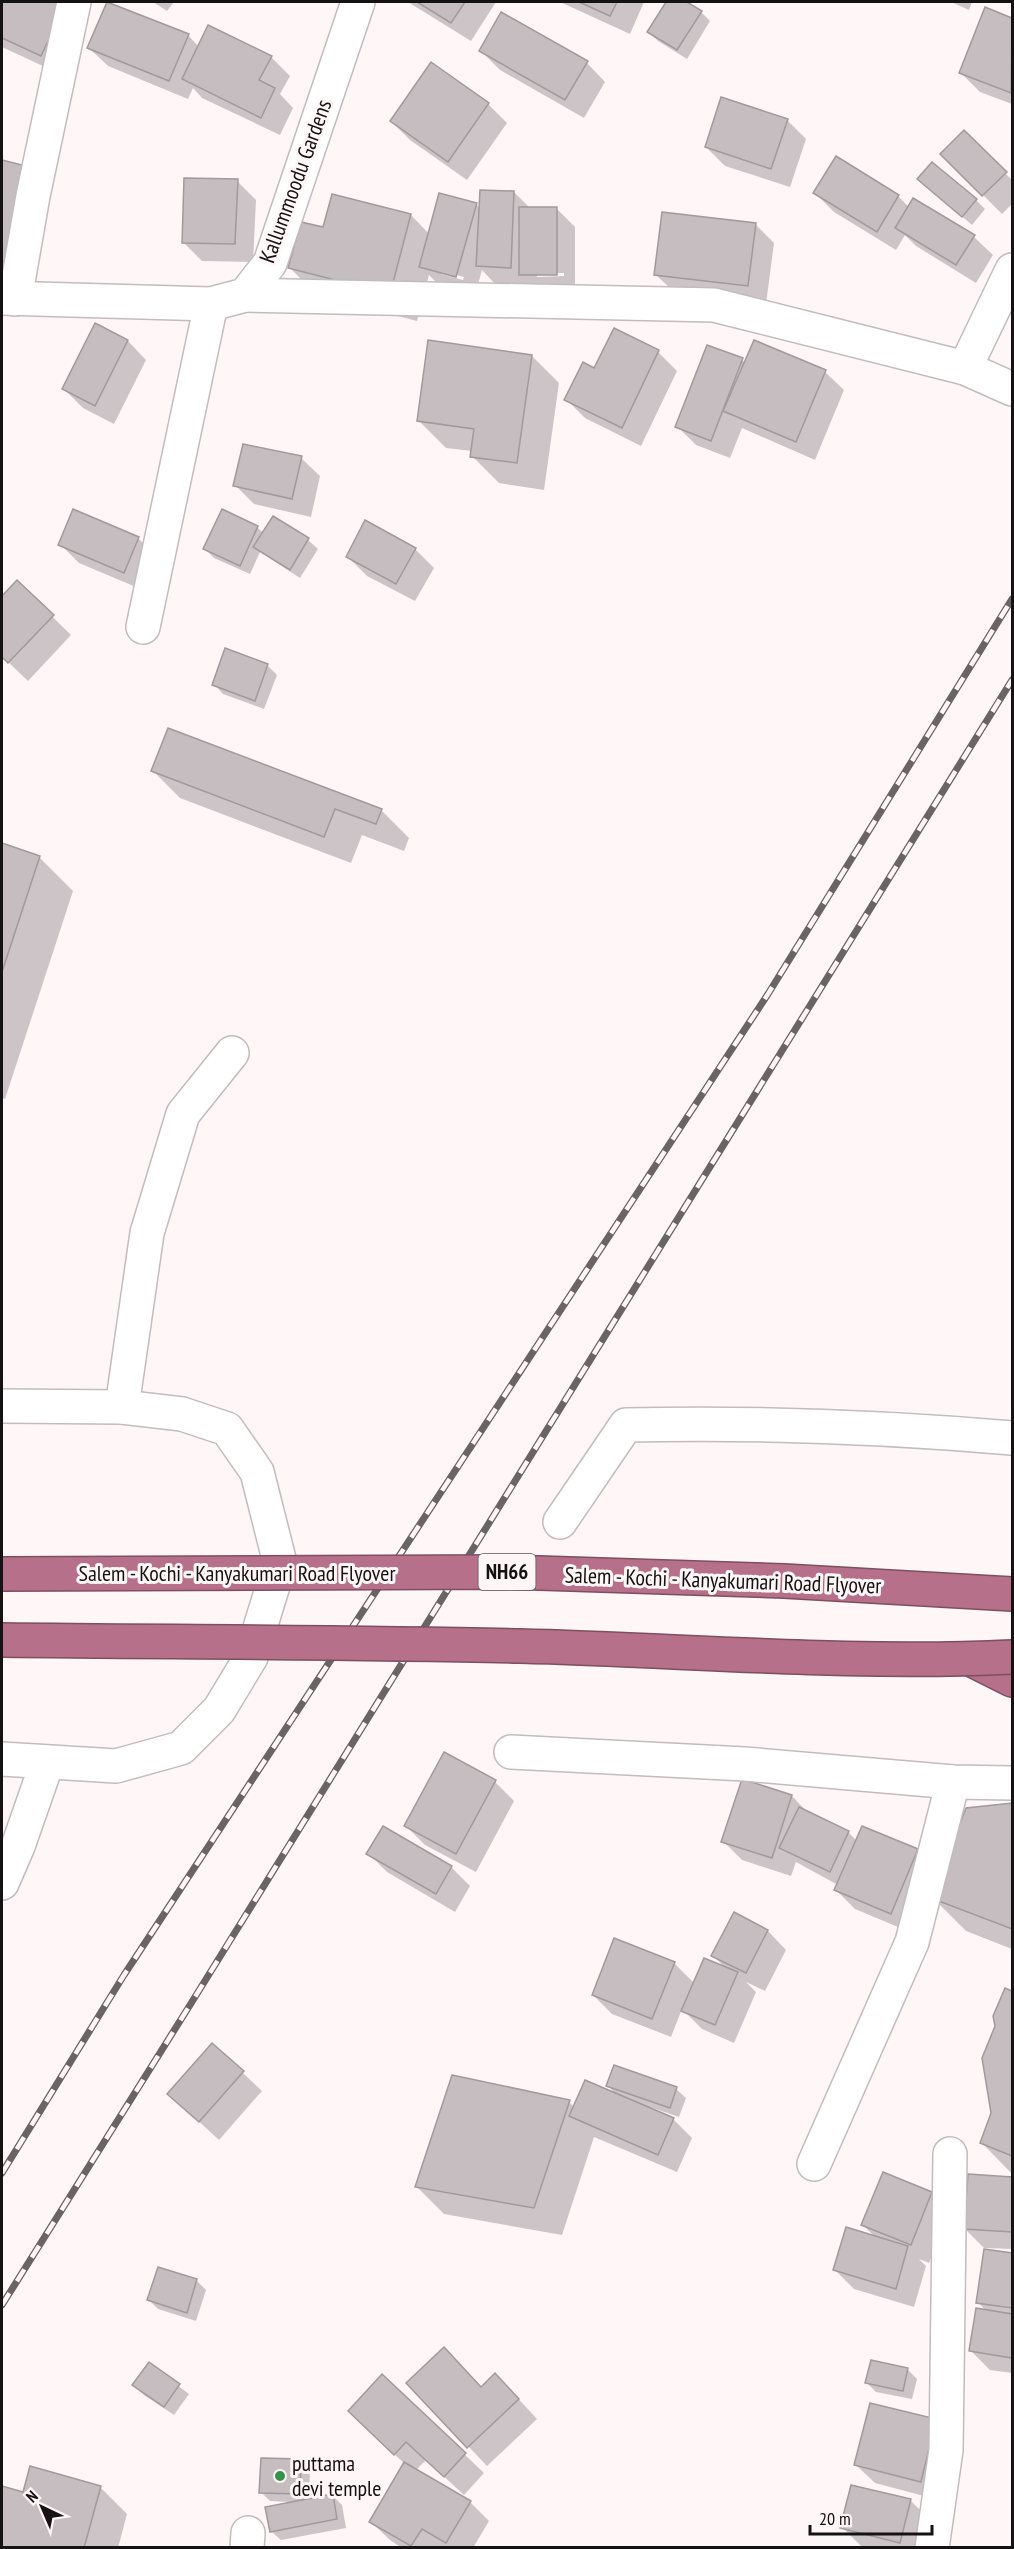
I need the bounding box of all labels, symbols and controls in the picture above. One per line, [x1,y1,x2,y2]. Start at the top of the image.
street label: Kallummoodu Gardens [252,96,338,266]
road number: NH66 [478,1554,536,1590]
street label: Salem - Kochi - Kanyakumari Road Flyover [79,1559,395,1587]
street label: Salem - Kochi - Kanyakumari Road Flyover [564,1560,882,1600]
place label: puttama devi temple [292,2449,381,2502]
marker: puttama devi temple [273,2469,287,2483]
north arrow [12,2477,72,2537]
text: N [22,2486,42,2506]
scale bar [810,2498,932,2536]
text: 20 m [819,2507,851,2530]

